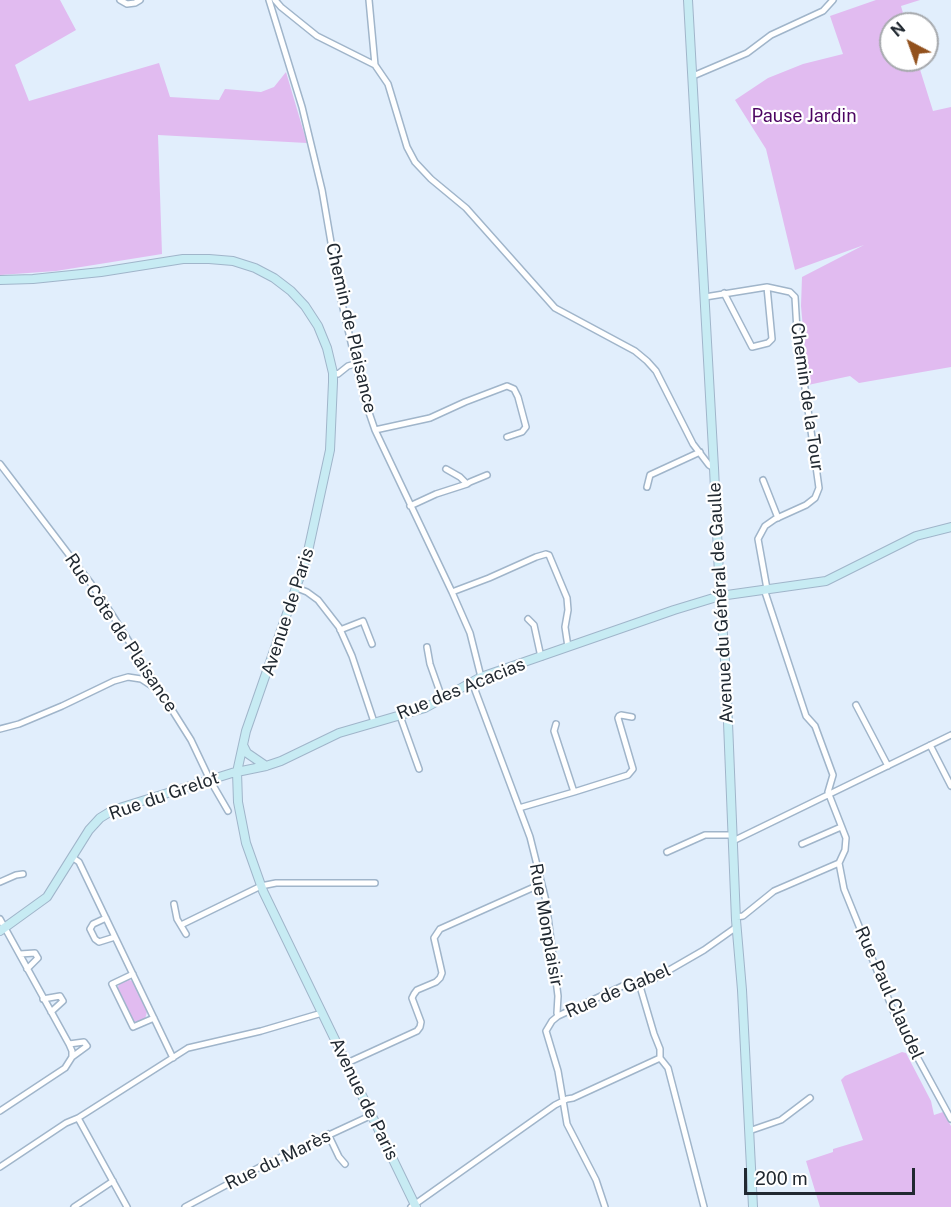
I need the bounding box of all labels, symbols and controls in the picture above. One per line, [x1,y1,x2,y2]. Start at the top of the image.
north arrow [879,12,939,72]
text: N [887,18,909,41]
park label: Pause Jardin [751,105,857,127]
street label: Chemin de Plaisance [321,241,381,415]
street label: Chemin de la Tour [786,321,828,473]
street label: Avenue du Général de Gaulle [704,482,738,724]
street label: Avenue de Paris [257,545,319,679]
street label: Rue Côte de Plaisance [60,550,182,716]
street label: Rue des Acacias [394,653,528,725]
street label: Rue du Grelot [106,767,222,825]
street label: Rue Monplaisir [525,862,567,988]
street label: Rue Paul Claudel [850,923,928,1063]
street label: Rue de Gabel [562,959,674,1023]
street label: Avenue de Paris [325,1034,403,1164]
street label: Rue du Marès [222,1125,334,1195]
scale bar [747,1156,918,1194]
text: 200 m [755,1168,808,1189]

